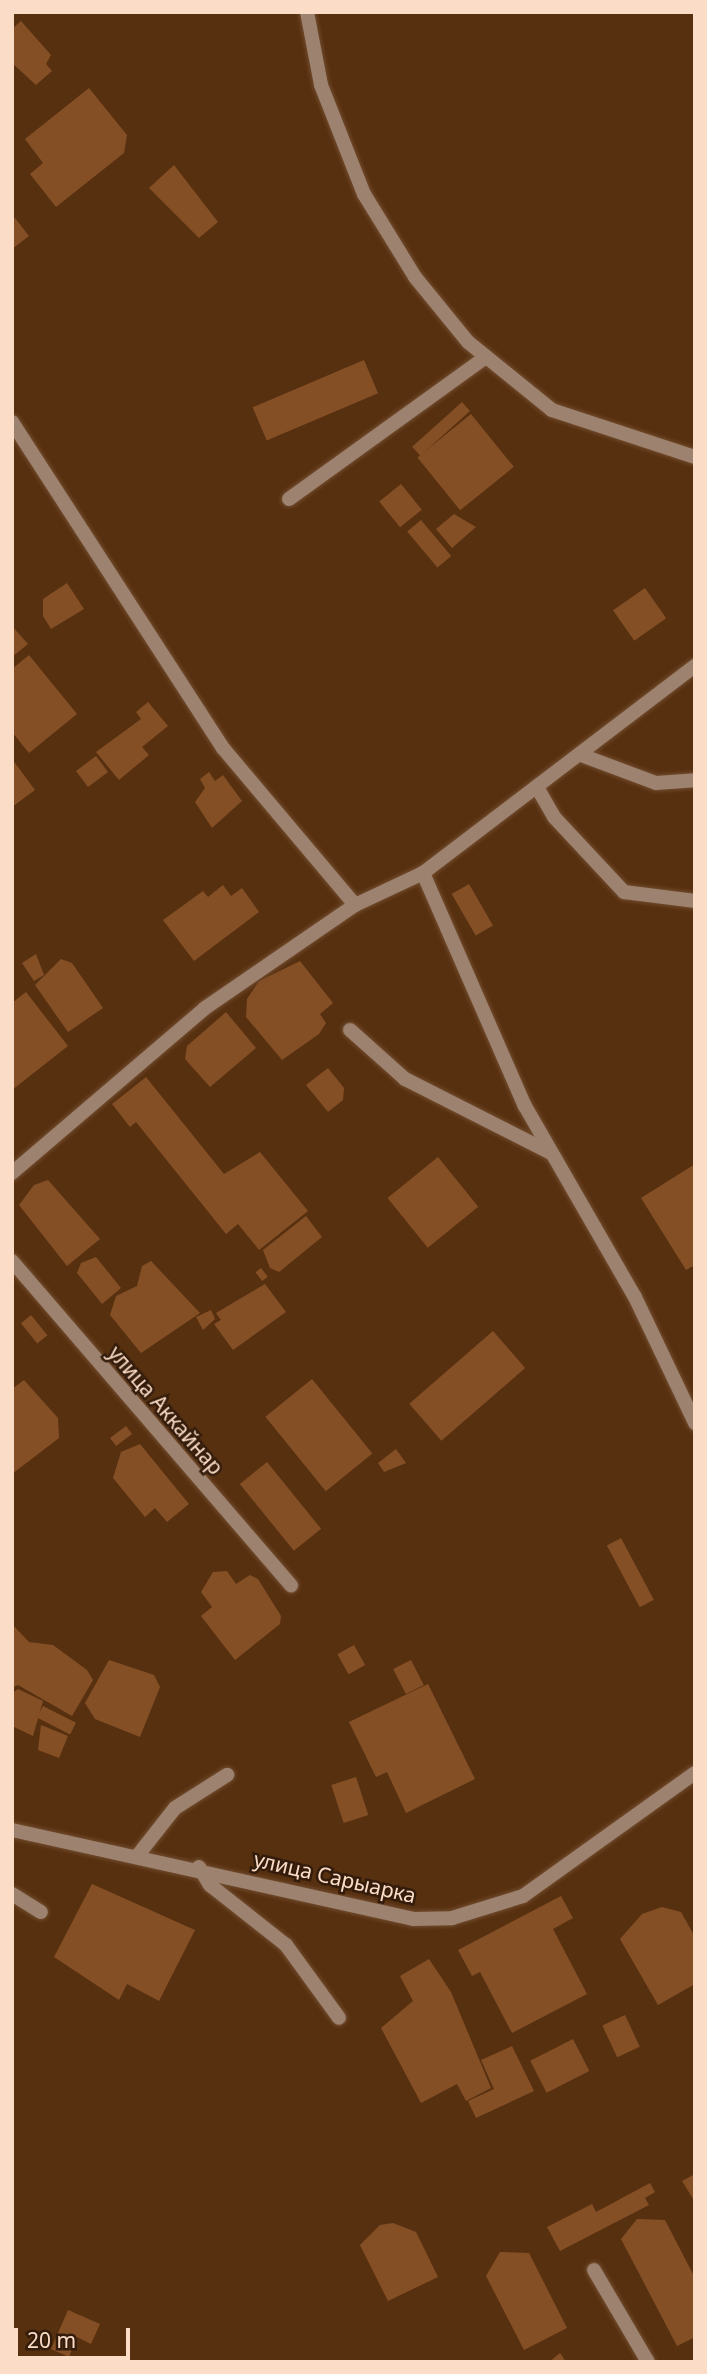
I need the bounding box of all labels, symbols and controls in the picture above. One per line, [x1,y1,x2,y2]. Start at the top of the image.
street label: улица Аккайнар [103,1340,229,1480]
street label: улица Сарыарка [251,1846,419,1908]
scale bar [18,2314,133,2358]
text: 20 m [27,2326,76,2354]

